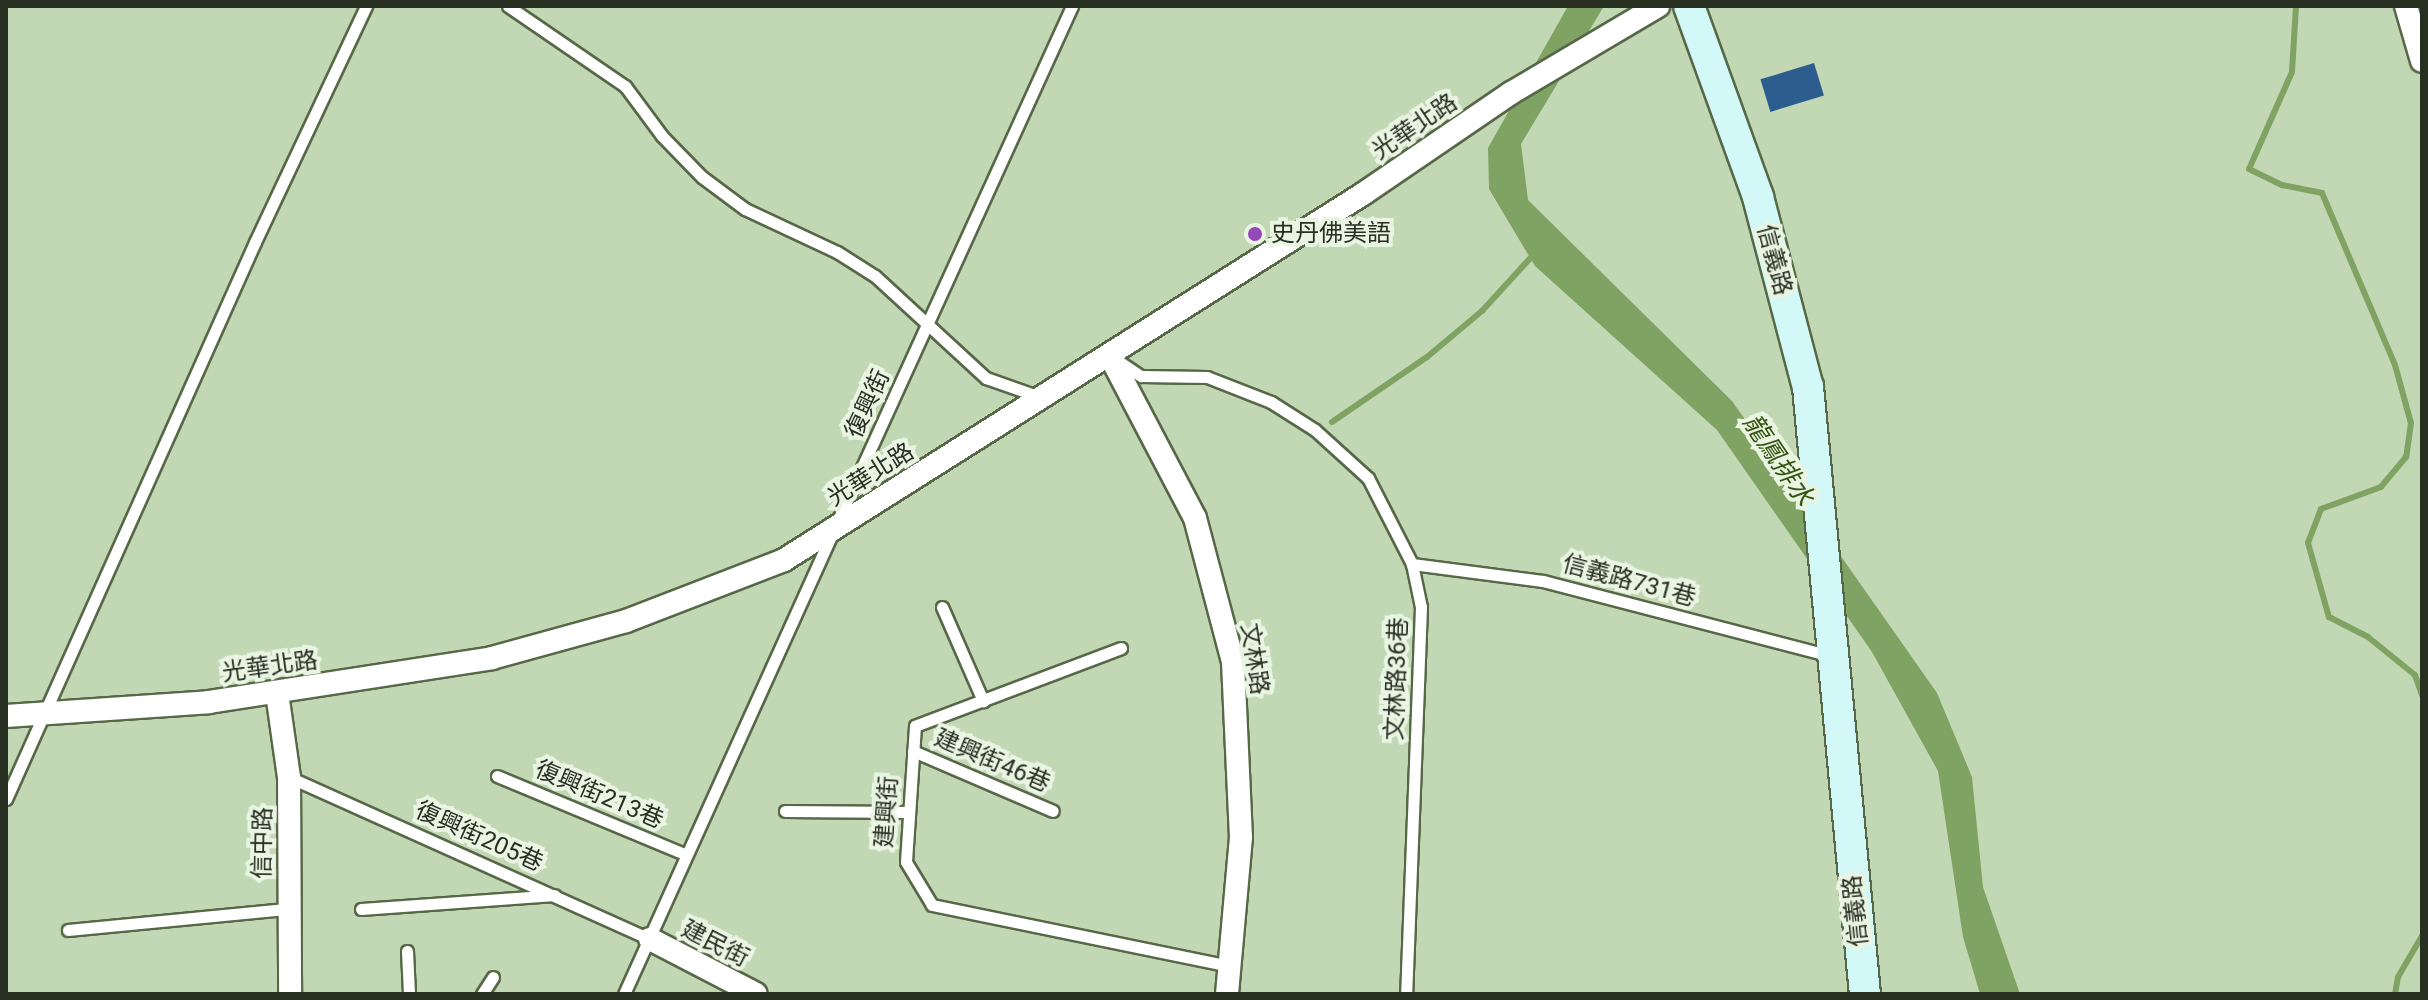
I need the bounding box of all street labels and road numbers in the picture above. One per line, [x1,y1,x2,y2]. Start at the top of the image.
street label: 光華北路 [1367,88,1463,166]
street label: 信義路 [1751,221,1797,299]
street label: 復興街 [840,365,896,443]
street label: 光華北路 [823,437,919,513]
street label: 信義路731巷 [1559,549,1699,613]
street label: 文林路36巷 [1380,617,1414,741]
street label: 文林路 [1234,621,1274,697]
street label: 光華北路 [220,646,320,688]
street label: 建興街46巷 [930,724,1054,798]
street label: 復興街213巷 [531,755,667,835]
street label: 建興街 [870,775,904,849]
street label: 復興街205巷 [411,796,547,878]
street label: 信中路 [248,807,278,879]
street label: 信義路 [1838,874,1874,948]
street label: 建民街 [676,915,754,973]

